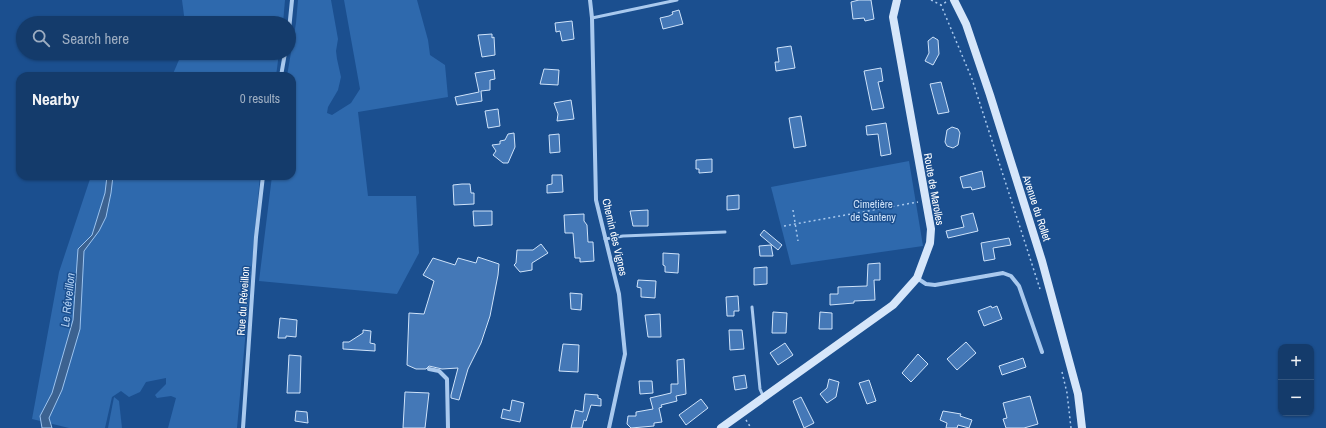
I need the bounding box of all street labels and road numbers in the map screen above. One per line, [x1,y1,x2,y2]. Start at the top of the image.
street label: Route de Marolles [921,152,947,227]
street label: Avenue du Rollet [1019,172,1054,243]
street label: Chemin des Vignes [599,197,631,278]
street label: Rue du Réveillon [234,266,252,336]

